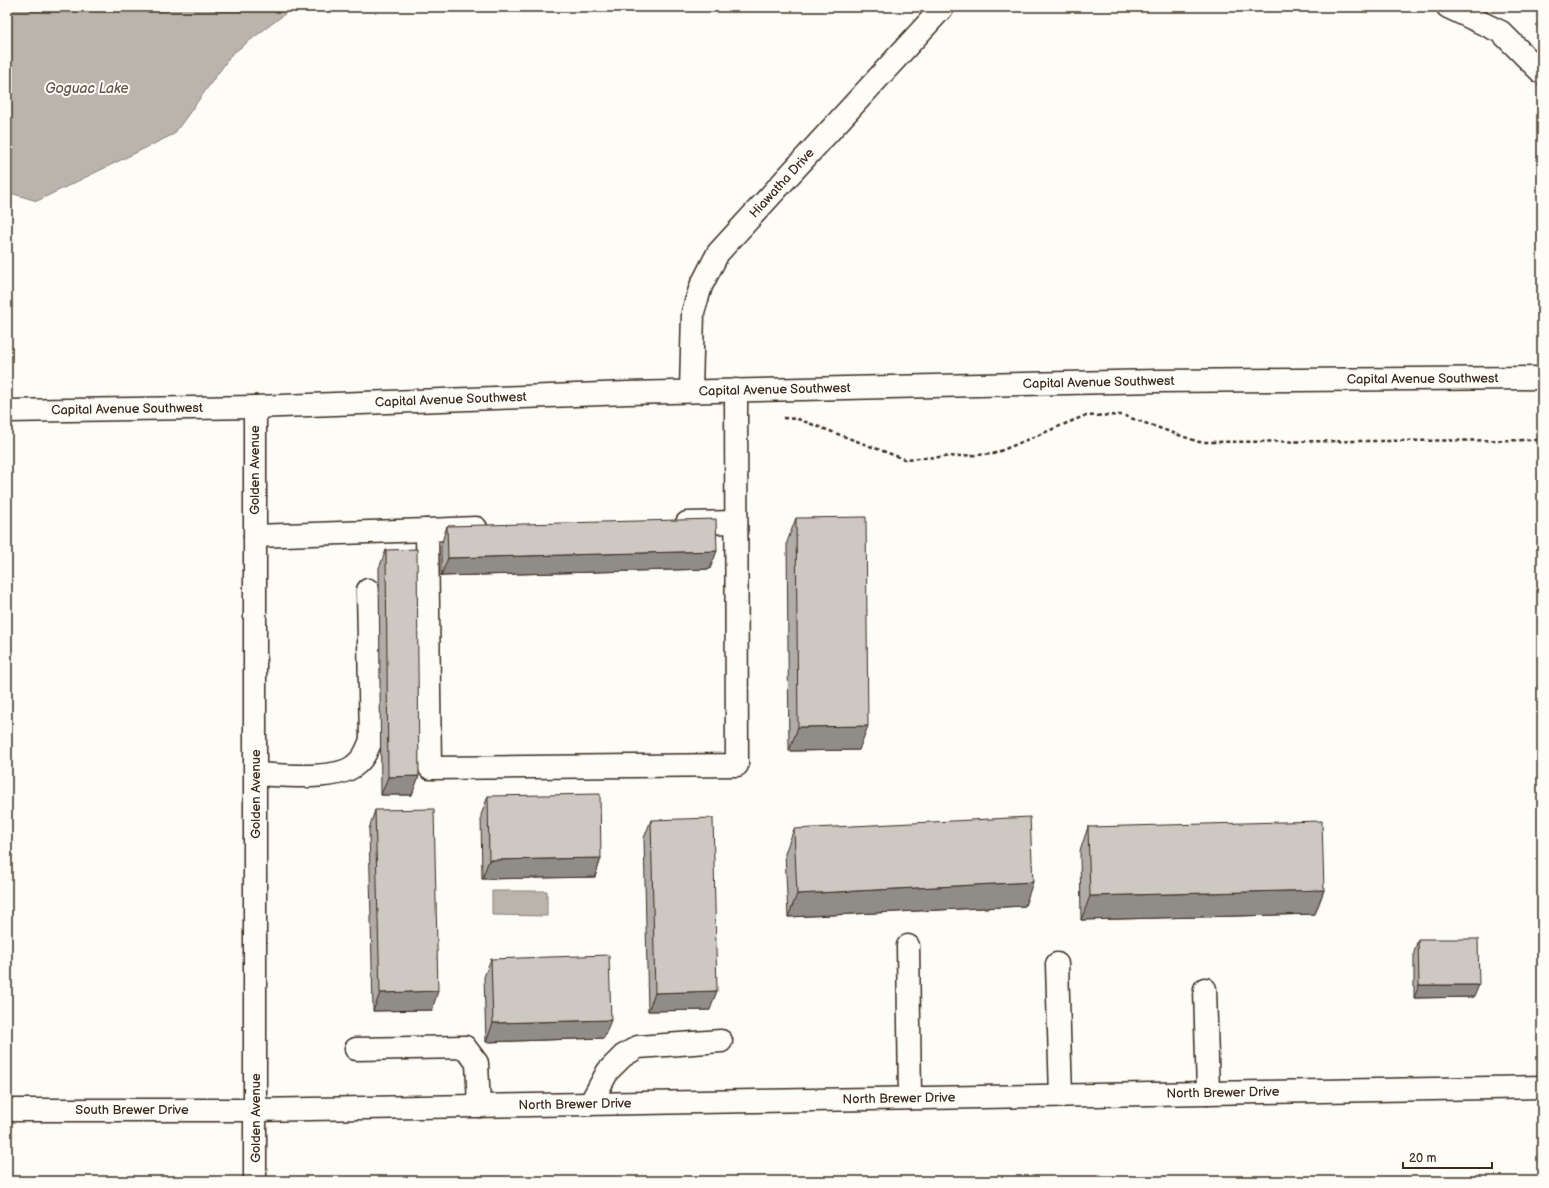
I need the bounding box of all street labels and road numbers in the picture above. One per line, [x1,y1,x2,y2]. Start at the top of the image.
street label: Hiawatha Drive [746,145,818,221]
street label: Capital Avenue Southwest [1347,370,1499,388]
street label: Capital Avenue Southwest [1023,373,1175,392]
street label: Capital Avenue Southwest [699,380,851,399]
street label: Capital Avenue Southwest [375,389,527,410]
street label: Capital Avenue Southwest [51,400,203,418]
street label: Golden Avenue [247,425,263,515]
street label: Golden Avenue [248,749,264,839]
street label: Golden Avenue [248,1073,264,1163]
street label: North Brewer Drive [1166,1084,1280,1102]
street label: North Brewer Drive [842,1089,956,1108]
street label: North Brewer Drive [518,1095,632,1113]
street label: South Brewer Drive [75,1102,189,1118]

